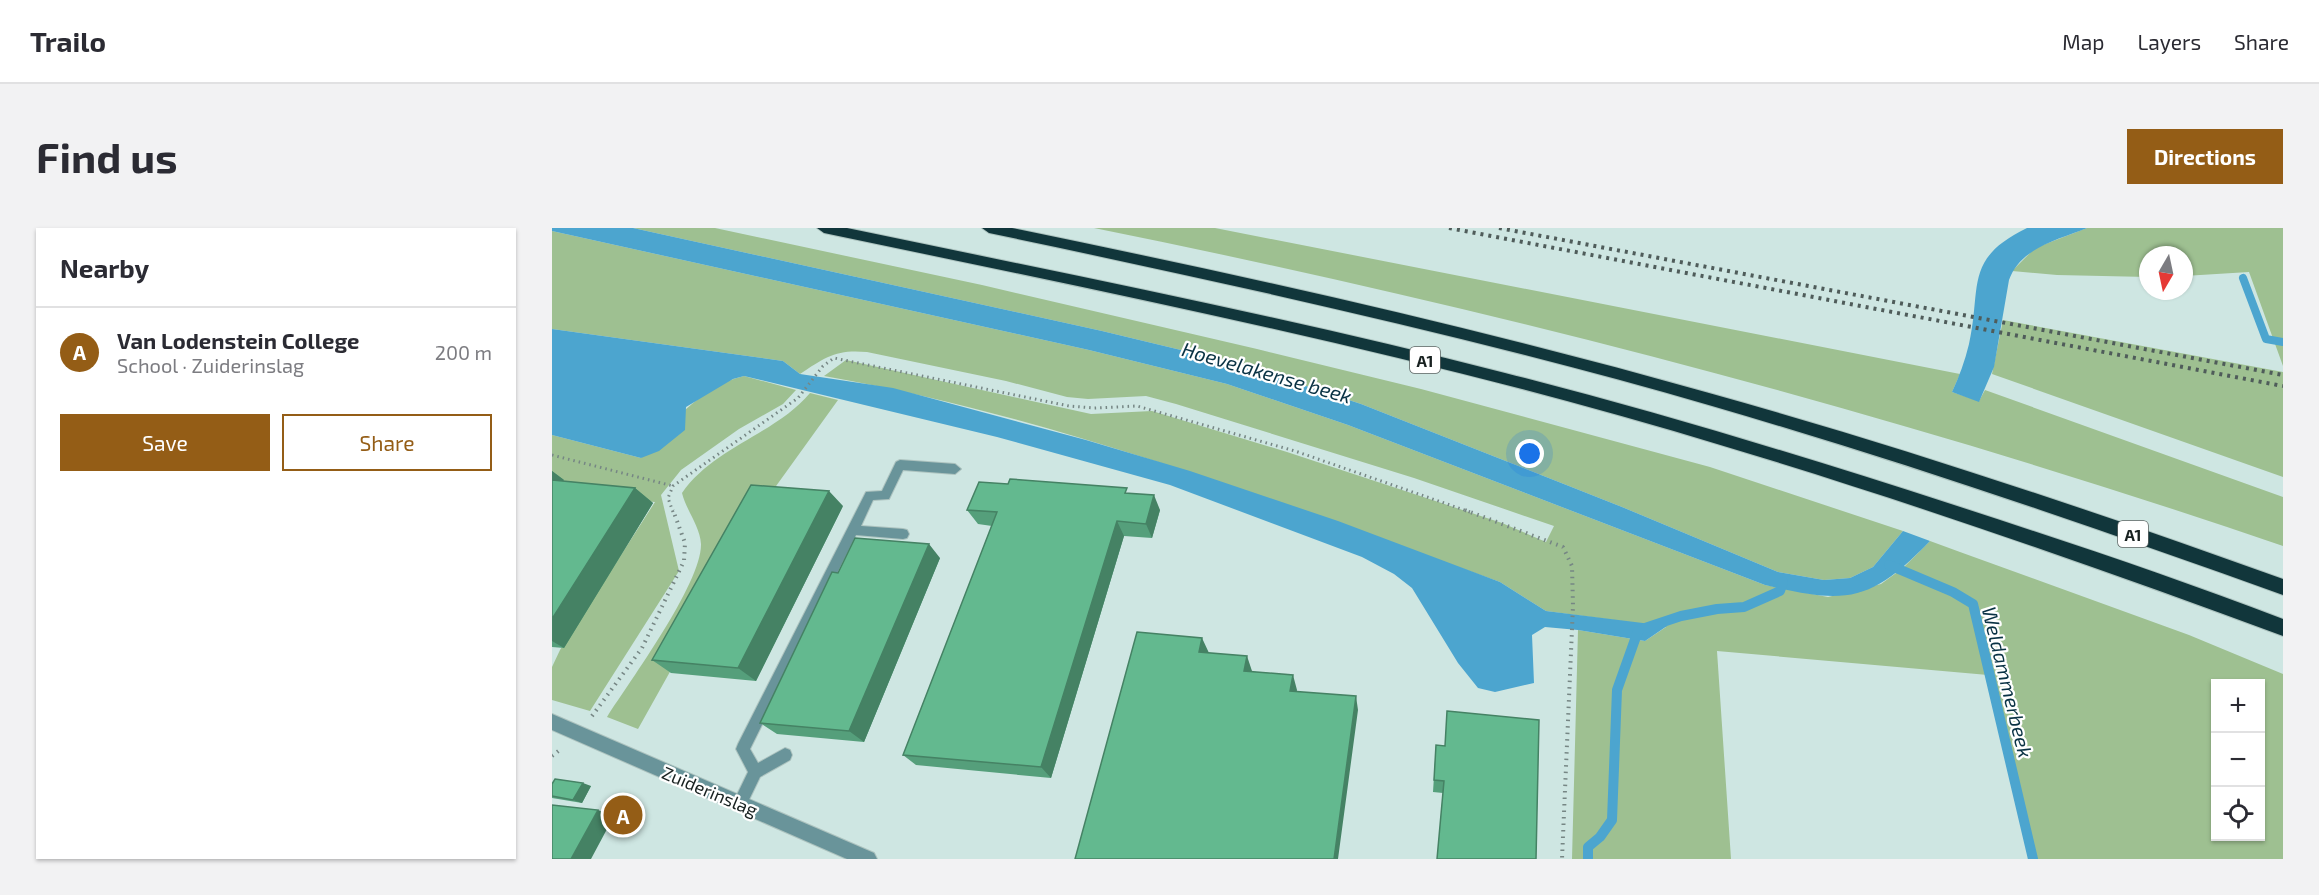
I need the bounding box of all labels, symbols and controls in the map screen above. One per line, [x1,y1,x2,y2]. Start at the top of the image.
text: Trailo [30,24,106,58]
text: Map [2062,29,2104,54]
text: Layers [2137,29,2201,54]
text: Share [2234,29,2289,54]
button: Directions [2127,129,2283,184]
text: Find us [36,131,178,181]
north arrow [2139,246,2193,300]
text: Nearby [60,252,149,283]
text: Van Lodenstein College [117,327,359,353]
water label: Hoevelakense beek [1179,336,1355,408]
text: A [73,340,86,364]
text: 200 m [435,340,492,364]
road number: A1 [1410,347,1440,373]
text: School · Zuiderinslag [117,353,304,377]
button: Save [60,414,270,471]
button: Share [282,414,492,471]
your location [1515,439,1544,468]
road number: A1 [2118,521,2148,547]
water label: Weldammerbeek [1978,604,2038,760]
map controls [2211,679,2265,841]
button: + [2211,679,2265,733]
button: − [2211,733,2265,787]
street label: Zuiderinslag [659,761,761,821]
button: locate [2211,787,2265,841]
pin: A [604,792,642,838]

